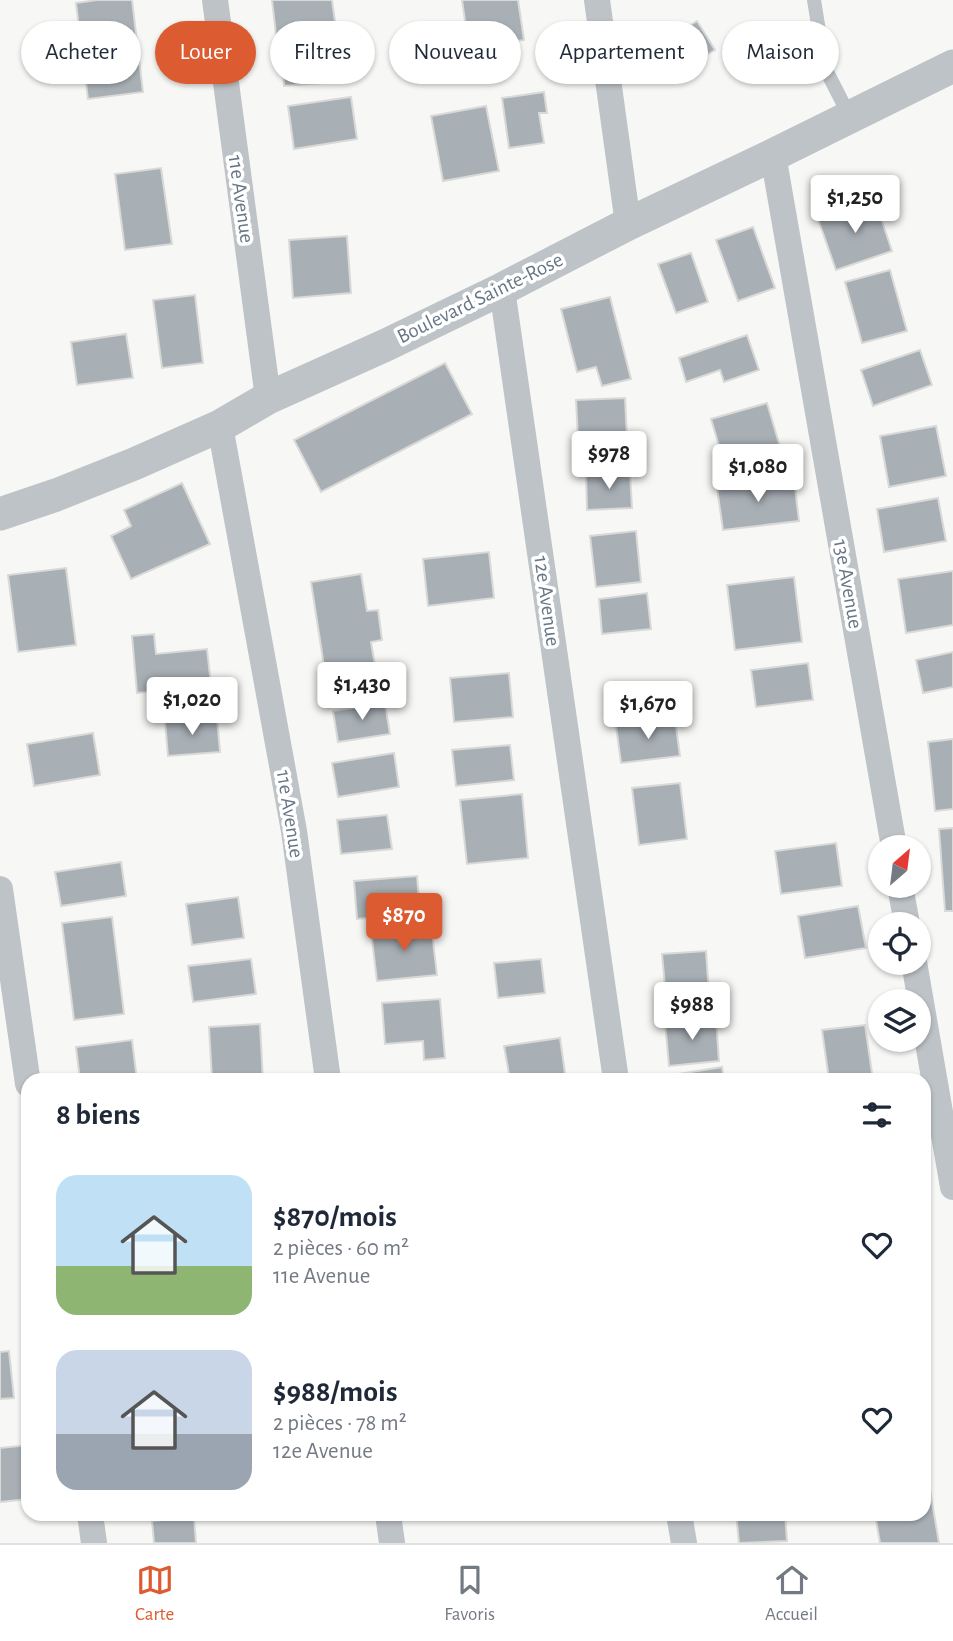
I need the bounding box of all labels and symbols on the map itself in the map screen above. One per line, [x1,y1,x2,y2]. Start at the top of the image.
street label: 11e Avenue [224,154,258,244]
pin: $1,250 [798,176,912,235]
street label: Boulevard Sainte-Rose [394,249,566,347]
pin: $978 [568,432,650,491]
pin: $1,080 [701,444,815,504]
street label: 13e Avenue [830,538,866,630]
street label: 12e Avenue [530,554,564,648]
pin: $1,430 [305,662,419,722]
pin: $1,020 [135,678,249,737]
pin: $1,670 [591,682,705,741]
street label: 11e Avenue [273,768,307,860]
north arrow [868,835,931,898]
pin: $870 [363,894,445,953]
pin: $988 [651,982,733,1042]

